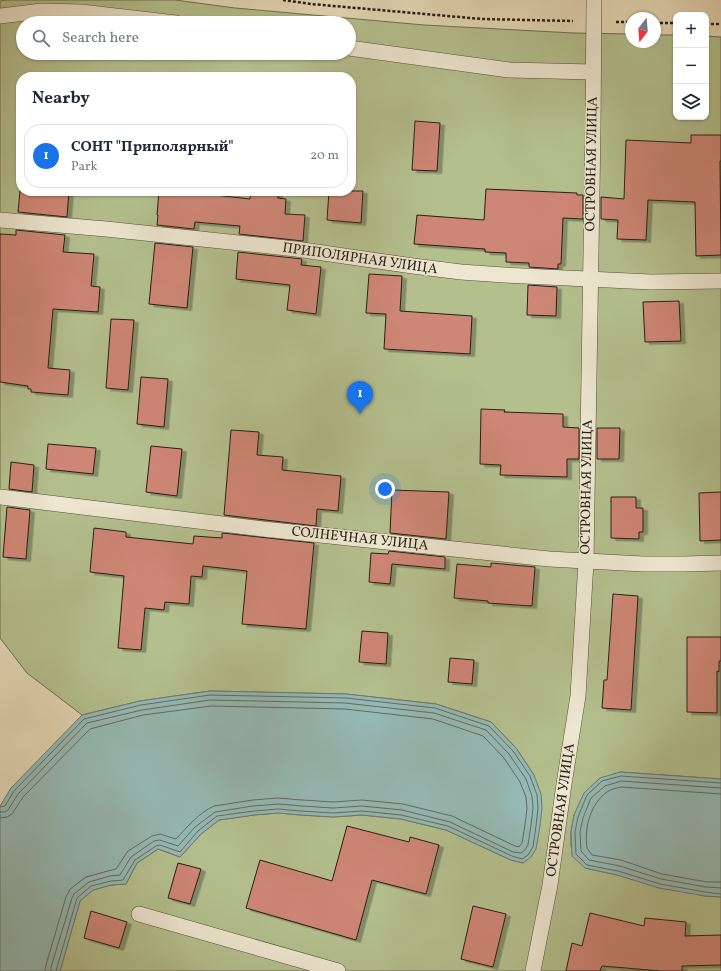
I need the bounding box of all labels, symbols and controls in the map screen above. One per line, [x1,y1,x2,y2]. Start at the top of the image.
north arrow [625,12,661,48]
map controls [673,12,709,120]
button: + [673,12,709,48]
search box [16,16,356,60]
icon: search [30,27,52,49]
text: Search here [62,28,139,49]
button: − [673,48,709,84]
button: layers [673,84,709,120]
text: Nearby [32,87,90,110]
street label: ОСТРОВНАЯ УЛИЦА [581,96,603,232]
text: СОНТ "Приполярный" [71,137,234,158]
text: 1 [43,147,49,165]
text: 20 m [310,147,339,165]
text: Park [71,158,98,176]
street label: ПРИПОЛЯРНАЯ УЛИЦА [281,239,439,279]
pin: 1 [347,381,373,414]
street label: ОСТРОВНАЯ УЛИЦА [576,419,598,555]
your location [375,479,395,499]
street label: СОЛНЕЧНАЯ УЛИЦА [291,522,430,556]
street label: ОСТРОВНАЯ УЛИЦА [542,742,580,878]

